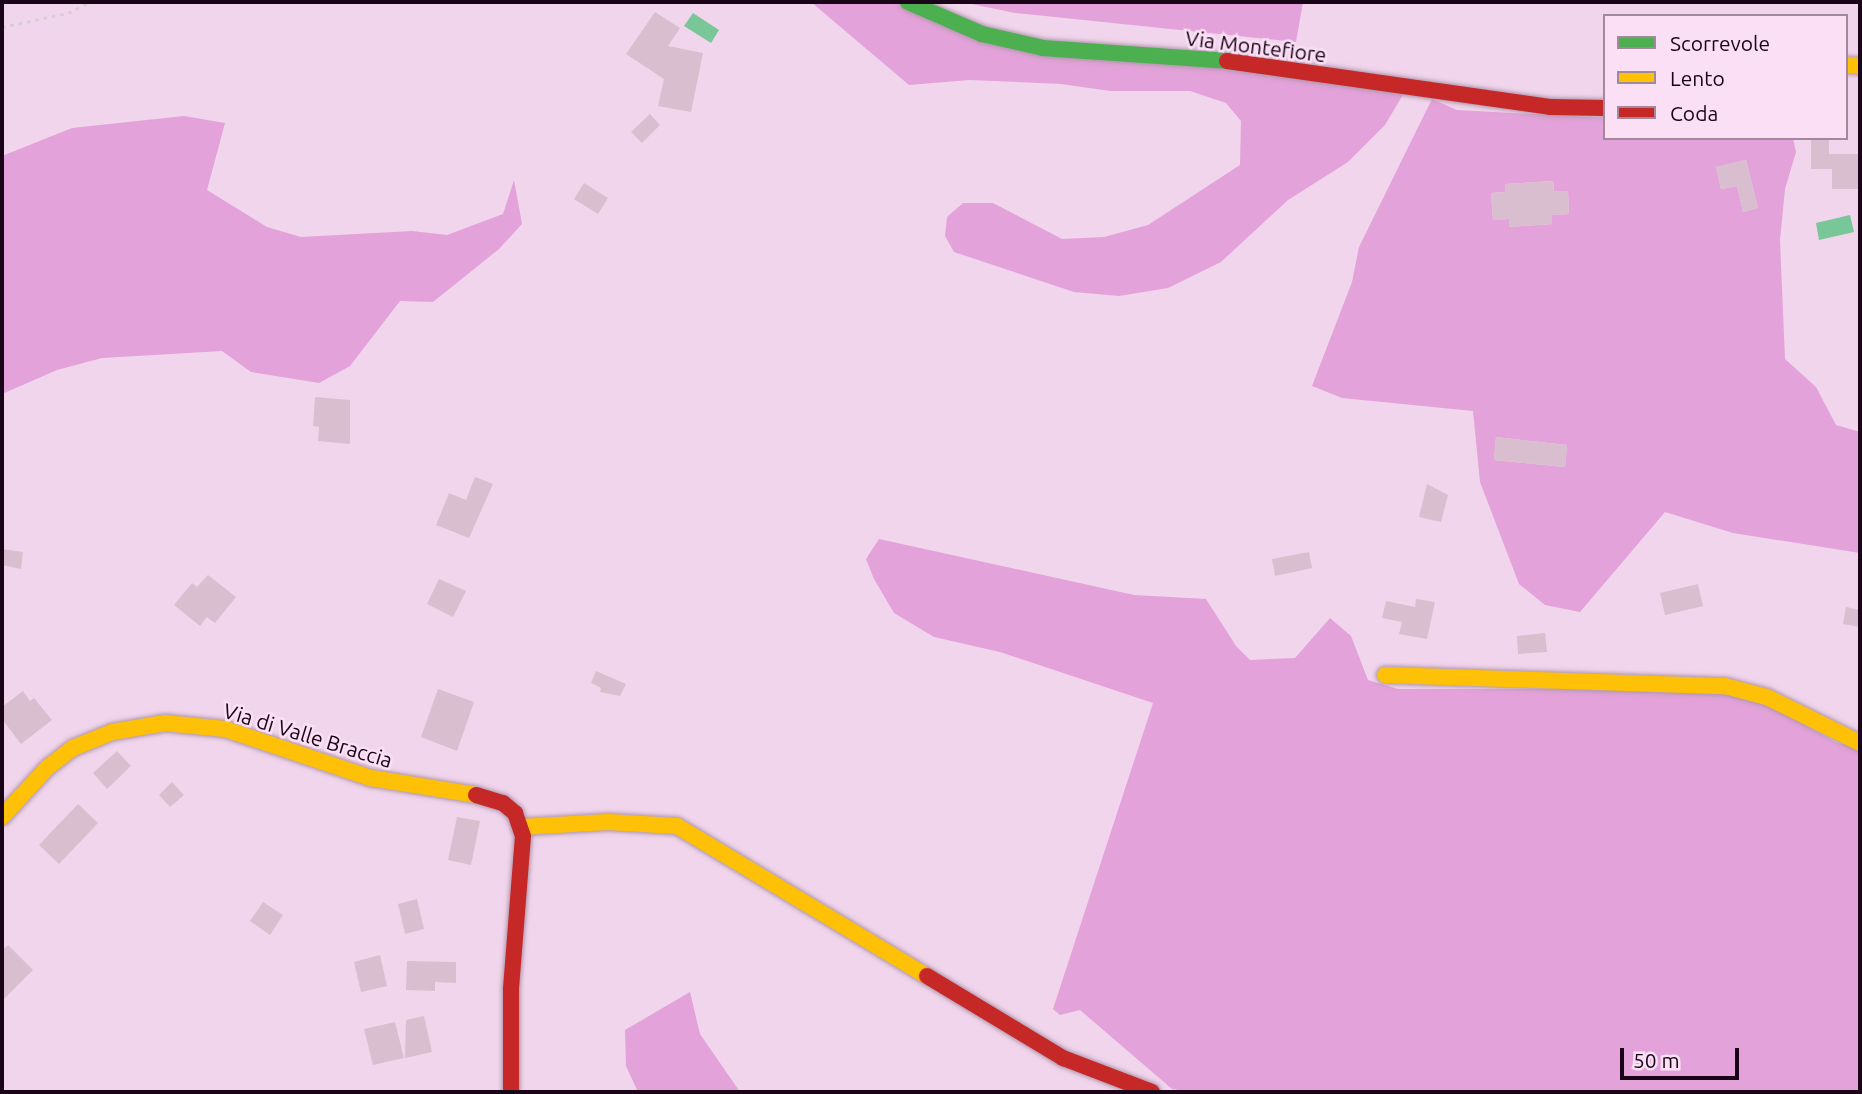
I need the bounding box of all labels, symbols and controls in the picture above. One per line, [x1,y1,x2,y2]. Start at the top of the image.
legend [1603,14,1848,140]
street label: Via Montefiore [1184,25,1328,67]
text: Scorrevole [1670,31,1770,55]
text: Lento [1670,66,1725,90]
text: Coda [1670,101,1718,125]
street label: Via di Valle Braccia [220,697,396,773]
scale bar [1624,1034,1743,1078]
text: 50 m [1633,1048,1680,1072]

